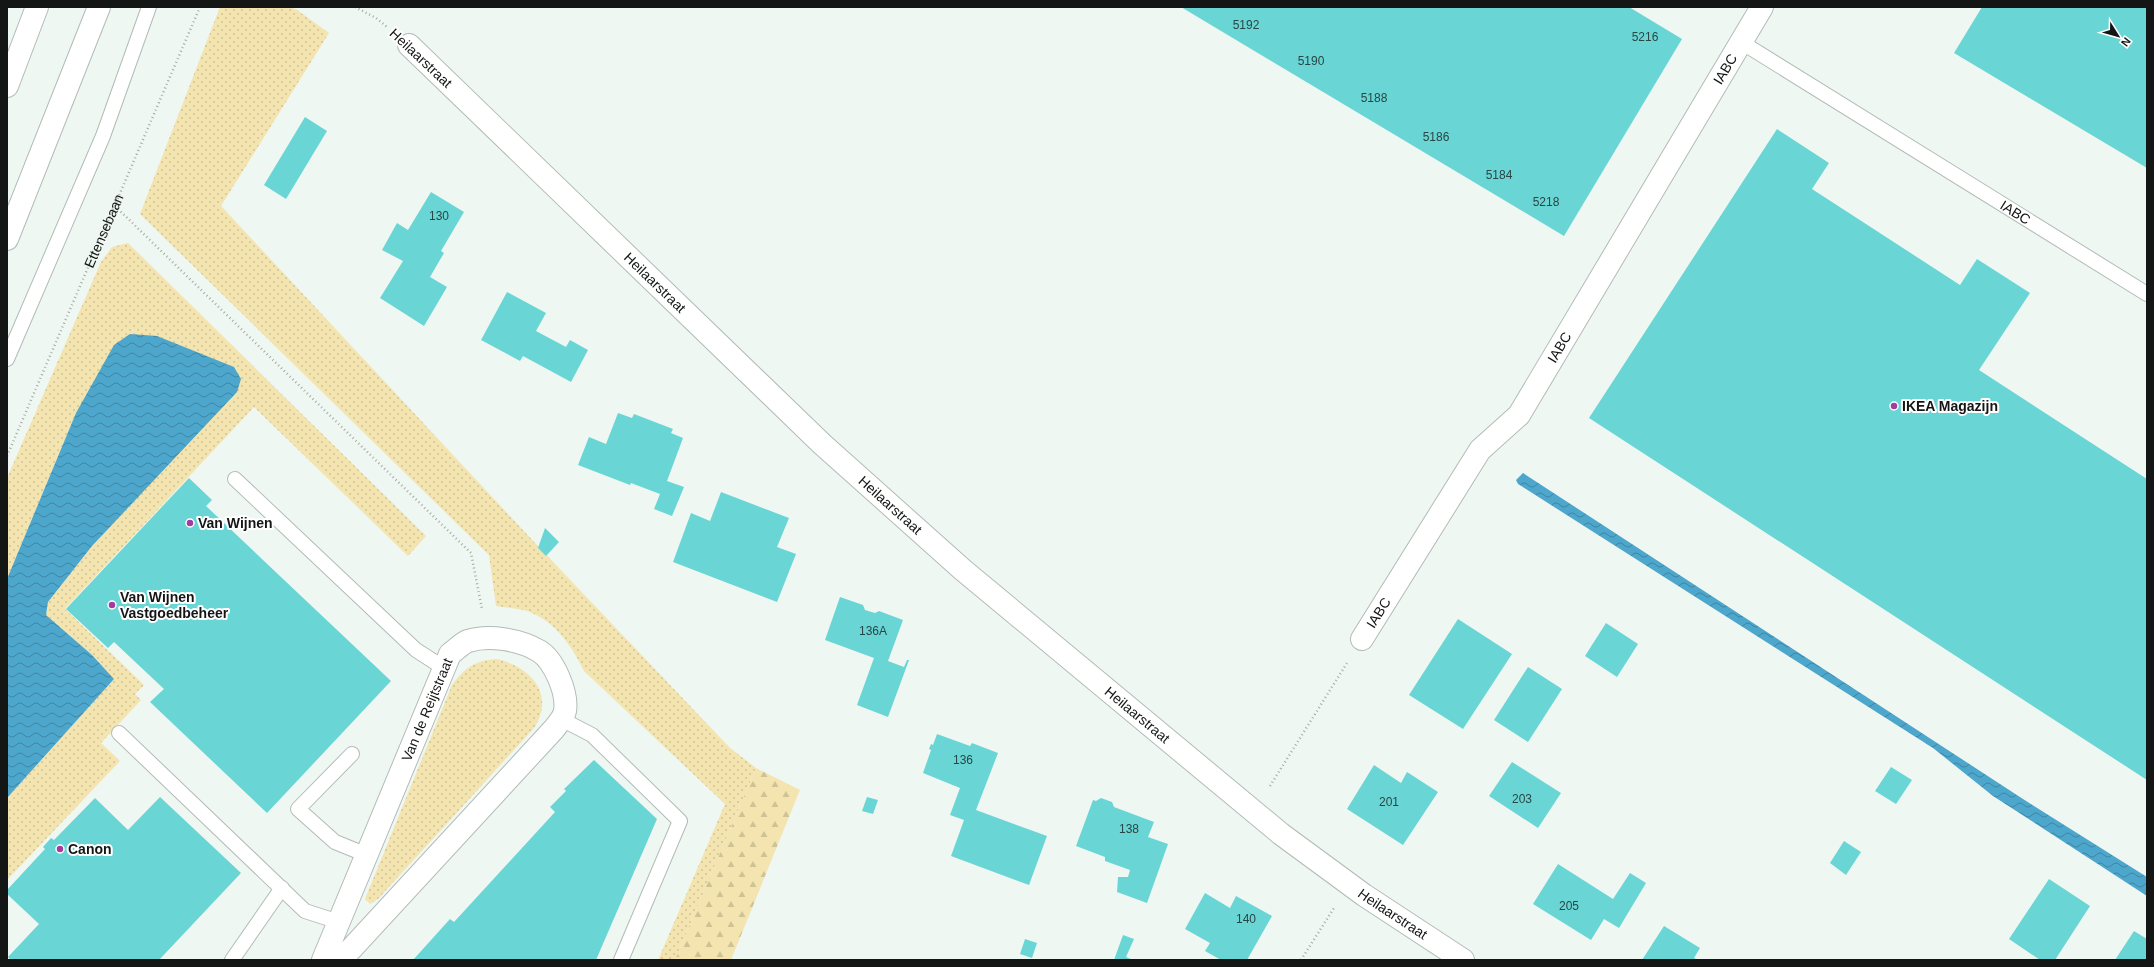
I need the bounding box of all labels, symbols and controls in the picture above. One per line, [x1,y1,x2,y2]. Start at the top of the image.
north arrow [2098,16,2138,56]
house number: 5192 [1233,18,1260,32]
street label: Heilaarstraat [387,25,456,91]
house number: 5216 [1632,30,1659,44]
text: N [2119,35,2133,49]
street label: IABC [1710,51,1740,87]
house number: 5190 [1298,54,1325,68]
house number: 5188 [1361,91,1388,105]
house number: 5186 [1423,130,1450,144]
house number: 5184 [1486,168,1513,182]
street label: Ettensebaan [81,192,127,270]
house number: 5218 [1533,195,1560,209]
street label: IABC [1997,197,2034,228]
house number: 130 [429,209,449,223]
street label: Heilaarstraat [621,249,689,316]
street label: IABC [1544,329,1575,365]
place label: IKEA Magazijn [1902,398,1998,414]
marker: IKEA Magazijn [1889,401,1899,411]
street label: Heilaarstraat [855,473,925,538]
place label: Van Wijnen [198,515,273,531]
marker: Van Wijnen [185,518,195,528]
place label: Van Wijnen Vastgoedbeheer [120,589,229,621]
street label: IABC [1363,595,1394,631]
marker: Van Wijnen Vastgoedbeheer [107,600,117,610]
house number: 136A [859,624,887,638]
street label: Van de Reijtstraat [398,656,455,764]
street label: Heilaarstraat [1102,683,1173,746]
house number: 136 [953,753,973,767]
house number: 203 [1512,792,1532,806]
house number: 201 [1379,795,1399,809]
house number: 138 [1119,822,1139,836]
place label: Canon [68,841,112,857]
marker: Canon [55,844,65,854]
street label: Heilaarstraat [1355,885,1430,942]
house number: 205 [1559,899,1579,913]
house number: 140 [1236,912,1256,926]

